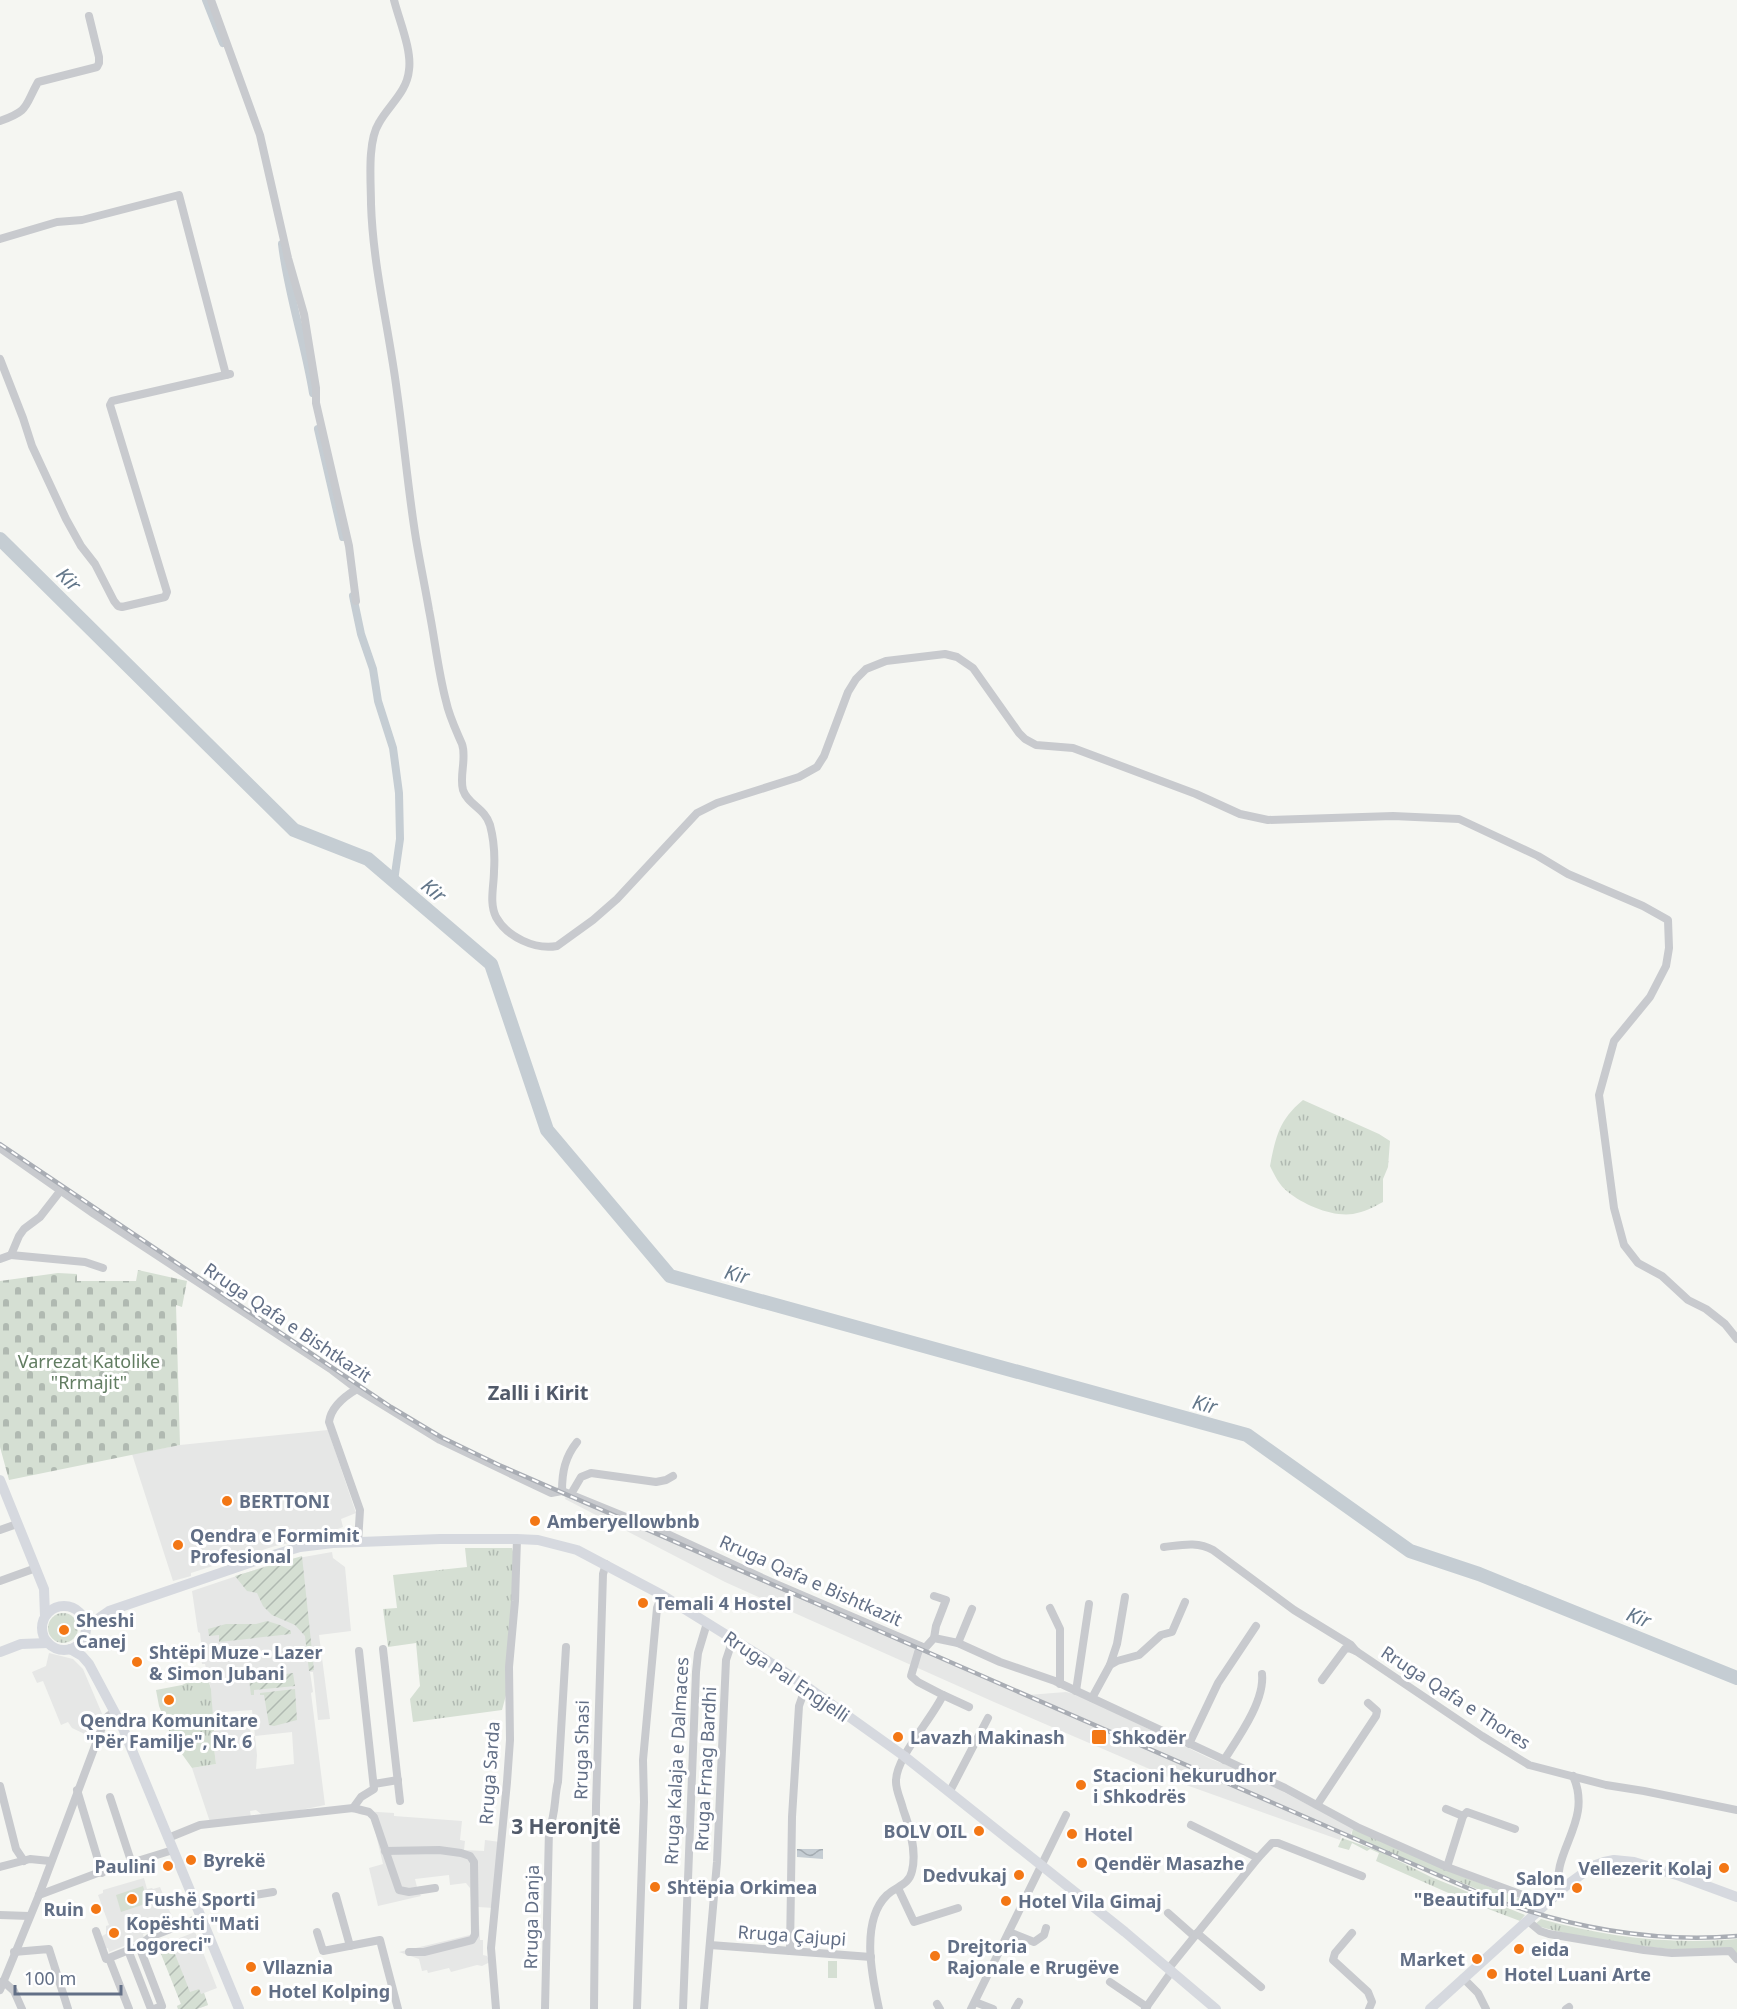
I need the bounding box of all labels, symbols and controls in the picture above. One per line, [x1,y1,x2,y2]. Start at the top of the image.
water label: Kir [51,561,88,598]
water label: Kir [416,872,453,909]
street label: Rruga Qafa e Bishtkazit [199,1257,377,1387]
water label: Kir [722,1258,753,1290]
park label: Varrezat Katolike "Rrmajit" [18,1349,160,1394]
district label: Zalli i Kirit [488,1379,589,1406]
water label: Kir [1190,1388,1221,1420]
place label: BERTTONI [239,1489,330,1513]
marker: BERTTONI [220,1494,234,1508]
place label: Amberyellowbnb [547,1509,700,1533]
marker: Amberyellowbnb [528,1514,542,1528]
place label: Qendra e Formimit Profesional [190,1523,360,1568]
street label: Rruga Qafa e Bishtkazit [716,1529,907,1631]
marker: Qendra e Formimit Profesional [171,1538,185,1552]
place label: Temali 4 Hostel [655,1591,792,1615]
marker: Temali 4 Hostel [636,1596,650,1610]
water label: Kir [1623,1600,1656,1634]
place label: Sheshi Canej [76,1608,134,1653]
marker: Sheshi Canej [57,1623,71,1637]
street label: Rruga Pal Engjelli [719,1625,855,1727]
place label: Shtëpi Muze - Lazer & Simon Jubani [149,1640,323,1685]
street label: Rruga Qafa e Thores [1377,1640,1535,1754]
marker: Shtëpi Muze - Lazer & Simon Jubani [130,1655,144,1669]
street label: Rruga Kalaja e Dalmaces [659,1656,693,1866]
street label: Rruga Frnag Bardhi [689,1686,721,1852]
marker: Qendra Komunitare "Për Familje", Nr. 6 [162,1693,176,1707]
street label: Rruga Shasi [568,1700,594,1800]
place label: Qendra Komunitare "Për Familje", Nr. 6 [80,1708,258,1753]
street label: Rruga Sarda [473,1720,505,1826]
place label: Lavazh Makinash [910,1725,1065,1749]
place label: Shkodër [1112,1725,1186,1749]
marker: Shkodër [1090,1728,1108,1746]
marker: Lavazh Makinash [891,1730,905,1744]
place label: Stacioni hekurudhor i Shkodrës [1093,1763,1277,1808]
marker: Stacioni hekurudhor i Shkodrës [1074,1778,1088,1792]
district label: 3 Heronjtë [511,1812,621,1840]
place label: BOLV OIL [883,1819,967,1843]
place label: Hotel [1084,1822,1133,1846]
marker: BOLV OIL [972,1824,986,1838]
marker: Hotel [1065,1827,1079,1841]
place label: Byrekë [203,1848,266,1872]
place label: Qendër Masazhe [1094,1851,1244,1875]
marker: Byrekë [184,1853,198,1867]
place label: Paulini [95,1854,156,1878]
marker: Qendër Masazhe [1075,1856,1089,1870]
place label: Vellezerit Kolaj [1578,1856,1712,1880]
marker: Paulini [161,1859,175,1873]
marker: Vellezerit Kolaj [1717,1861,1731,1875]
place label: Dedvukaj [922,1863,1007,1887]
street label: Rruga Danja [518,1864,544,1970]
place label: Salon "Beautiful LADY" [1414,1866,1565,1911]
marker: Dedvukaj [1012,1868,1026,1882]
place label: Shtëpia Orkimea [667,1875,817,1899]
marker: Shtëpia Orkimea [648,1880,662,1894]
marker: Salon "Beautiful LADY" [1570,1881,1584,1895]
place label: Fushë Sporti [144,1887,256,1911]
place label: Hotel Vila Gimaj [1018,1889,1162,1913]
marker: Fushë Sporti [125,1892,139,1906]
marker: Hotel Vila Gimaj [999,1894,1013,1908]
place label: Ruin [43,1897,84,1921]
marker: Ruin [89,1902,103,1916]
place label: Kopështi "Mati Logoreci" [126,1911,260,1956]
street label: Rruga Çajupi [737,1919,847,1951]
marker: Kopështi "Mati Logoreci" [107,1926,121,1940]
place label: Drejtoria Rajonale e Rrugëve [947,1934,1119,1979]
place label: eida [1531,1937,1569,1961]
marker: eida [1512,1942,1526,1956]
place label: Market [1399,1947,1465,1971]
marker: Drejtoria Rajonale e Rrugëve [928,1949,942,1963]
marker: Market [1470,1952,1484,1966]
place label: Vllaznia [263,1955,333,1979]
scale bar [15,1958,122,1996]
marker: Vllaznia [244,1960,258,1974]
place label: Hotel Luani Arte [1504,1962,1651,1986]
text: 100 m [24,1966,76,1990]
marker: Hotel Luani Arte [1485,1967,1499,1981]
place label: Hotel Kolping [268,1979,390,2003]
marker: Hotel Kolping [249,1984,263,1998]

